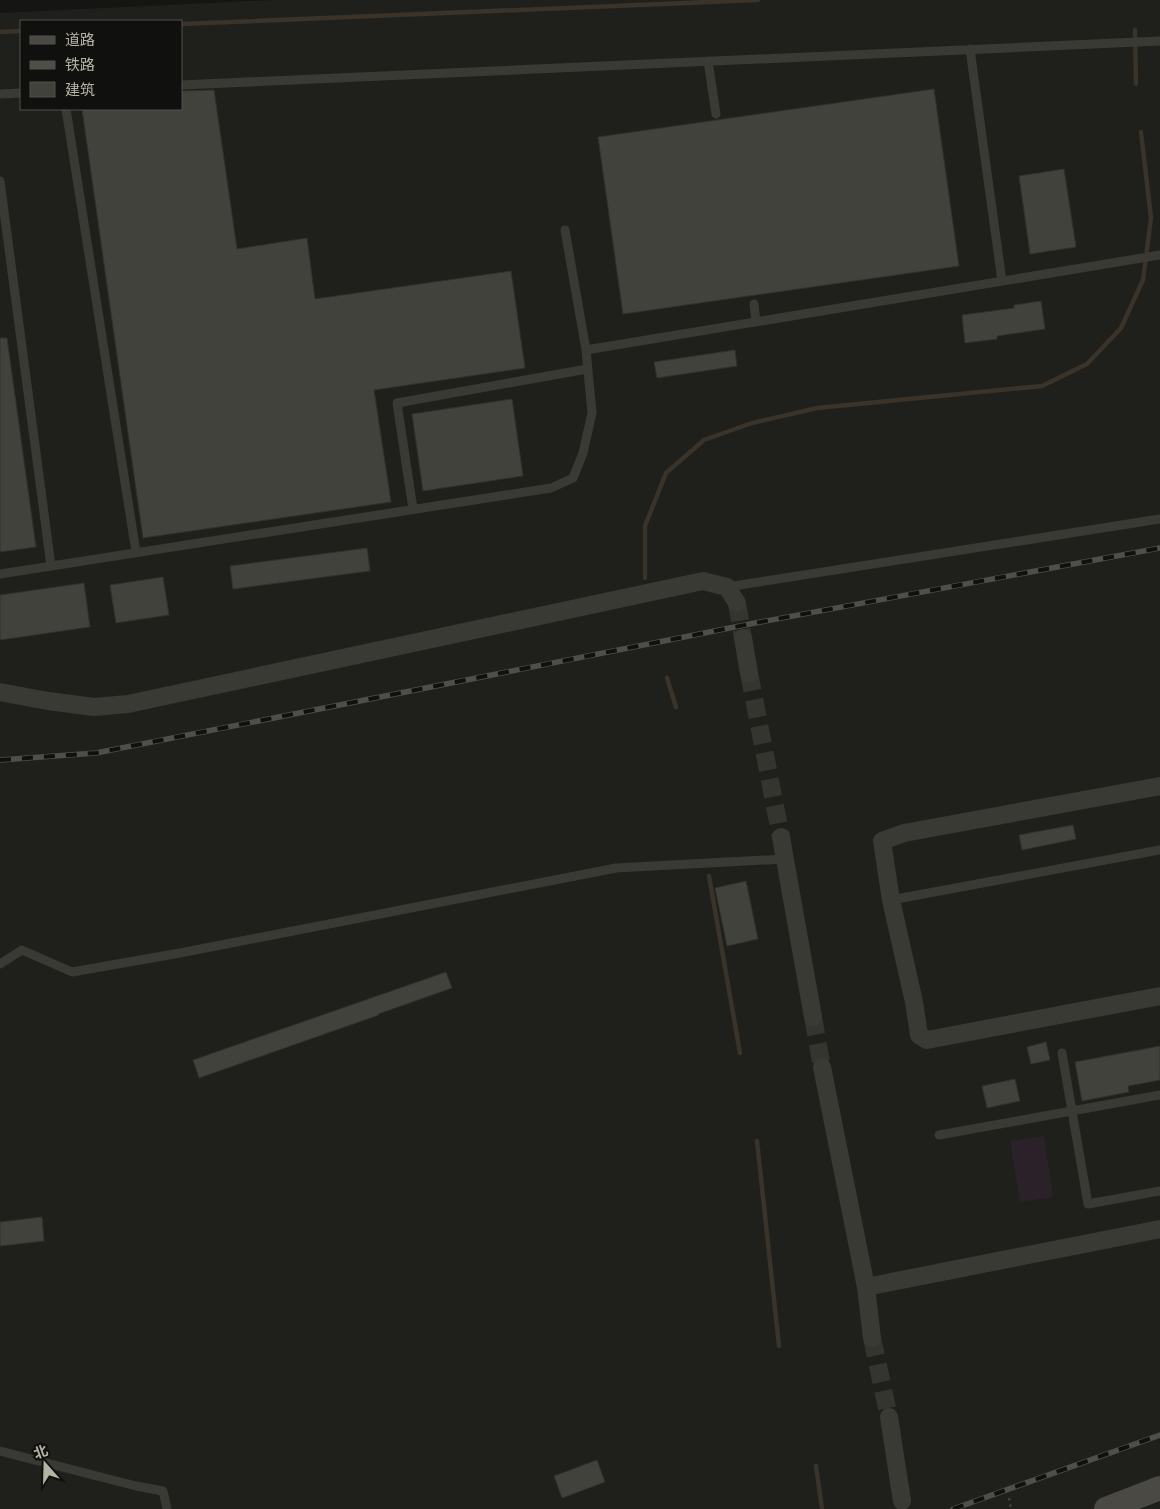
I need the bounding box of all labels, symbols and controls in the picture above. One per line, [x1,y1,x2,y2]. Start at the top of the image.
legend [20,20,182,110]
text: 道路 [65,30,95,50]
text: 铁路 [65,55,95,75]
text: 建筑 [65,80,95,100]
north arrow [20,1439,70,1489]
text: 北 [31,1441,50,1463]

